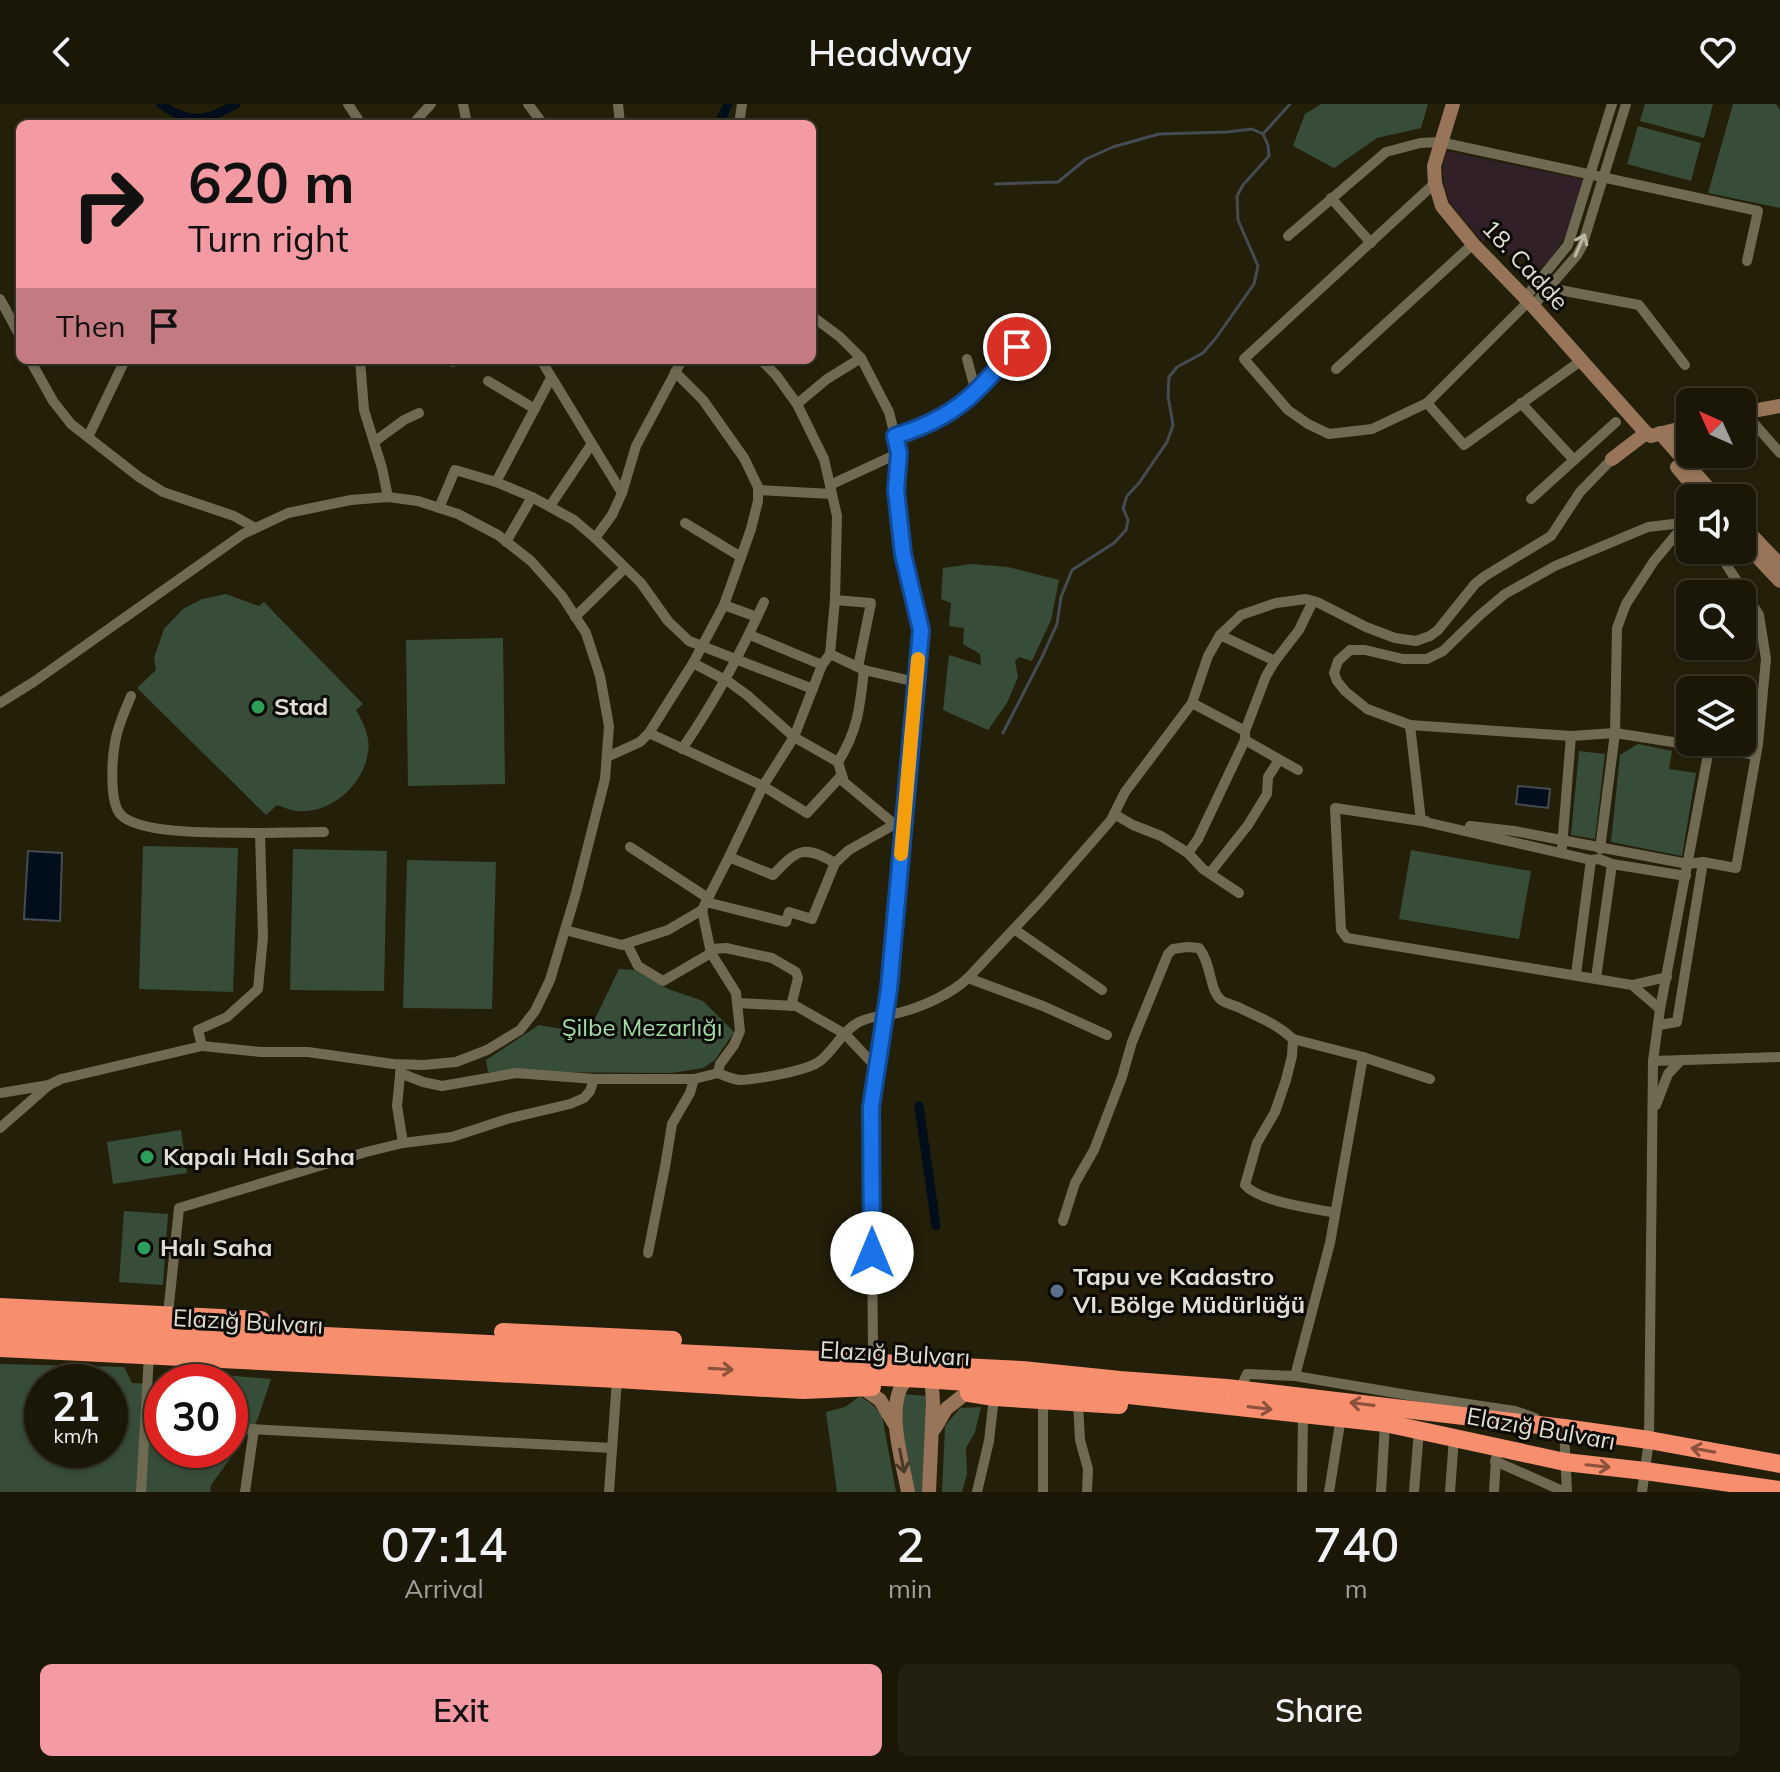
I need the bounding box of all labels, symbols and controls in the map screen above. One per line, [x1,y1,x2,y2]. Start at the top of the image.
icon: back [40,30,84,74]
text: Headway [808,30,972,75]
icon: heart [1696,30,1740,74]
text: 620 m [188,147,355,217]
icon: right [56,152,160,256]
street label: 18. Cadde [1476,213,1575,316]
text: Turn right [188,216,349,261]
one-way arrow [1574,234,1589,258]
icon: arrive [142,304,186,348]
text: Then [56,307,126,345]
pin [983,313,1051,381]
icon: arrive [995,325,1039,369]
north arrow [1676,388,1756,468]
map controls [1676,388,1756,756]
button: sound [1676,484,1756,564]
button: search [1676,580,1756,660]
button: layers [1676,676,1756,756]
place label: Stad [274,691,328,721]
marker: Stad [249,698,267,716]
park label: Şilbe Mezarlığı [562,1012,722,1042]
place label: Kapalı Halı Saha [163,1141,355,1171]
marker: Kapalı Halı Saha [138,1148,156,1166]
position arrow [830,1211,914,1295]
place label: Halı Saha [160,1232,272,1262]
marker: Halı Saha [135,1239,153,1257]
place label: Tapu ve Kadastro VI. Bölge Müdürlüğü [1072,1261,1305,1319]
marker: Tapu ve Kadastro VI. Bölge Müdürlüğü [1048,1282,1066,1300]
street label: Elazığ Bulvarı [172,1302,324,1340]
street label: Elazığ Bulvarı [819,1334,971,1372]
one-way arrow [707,1362,734,1377]
speed limit sign: 30 [144,1364,248,1468]
text: 21 [52,1381,100,1431]
one-way arrow [1350,1396,1376,1411]
street label: Elazığ Bulvarı [1465,1400,1618,1456]
one-way arrow [1246,1401,1272,1416]
text: km/h [53,1423,99,1448]
one-way arrow [1691,1441,1717,1456]
one-way arrow [895,1447,910,1473]
one-way arrow [1584,1458,1611,1473]
text: 07:14 [381,1514,507,1574]
text: 2 [896,1514,924,1574]
text: 740 [1313,1514,1399,1574]
text: Arrival [404,1572,484,1605]
text: min [888,1572,932,1605]
text: m [1345,1572,1368,1605]
button: Exit [40,1664,882,1756]
button: Share [898,1664,1740,1756]

